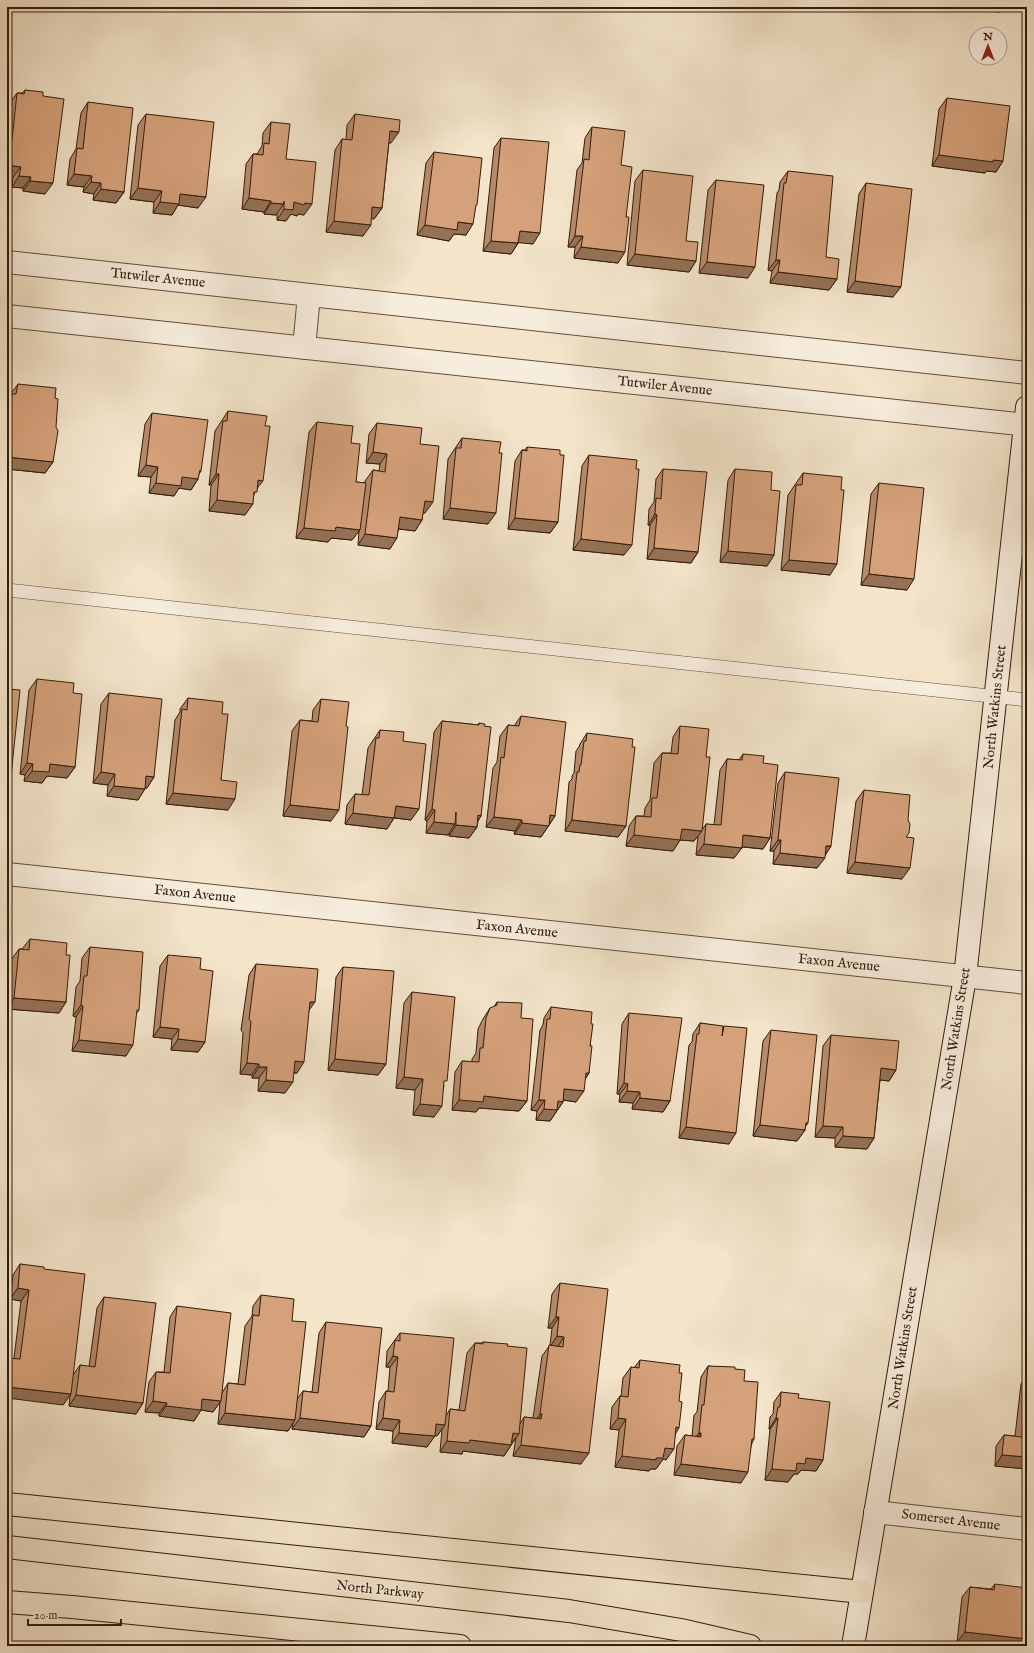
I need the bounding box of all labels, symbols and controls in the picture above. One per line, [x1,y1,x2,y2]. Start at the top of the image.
north arrow [968,26,1008,66]
text: N [982,30,993,44]
street label: Tutwiler Avenue [110,264,207,292]
street label: Tutwiler Avenue [617,372,714,400]
street label: North Watkins Street [980,644,1010,770]
street label: Faxon Avenue [153,881,237,907]
street label: Faxon Avenue [475,916,559,942]
street label: Faxon Avenue [797,950,881,976]
street label: North Watkins Street [937,966,975,1092]
street label: North Watkins Street [884,1285,922,1411]
street label: Somerset Avenue [901,1505,1002,1535]
street label: North Parkway [335,1576,425,1604]
scale bar [28,1601,121,1627]
text: 20 m [34,1608,57,1623]

